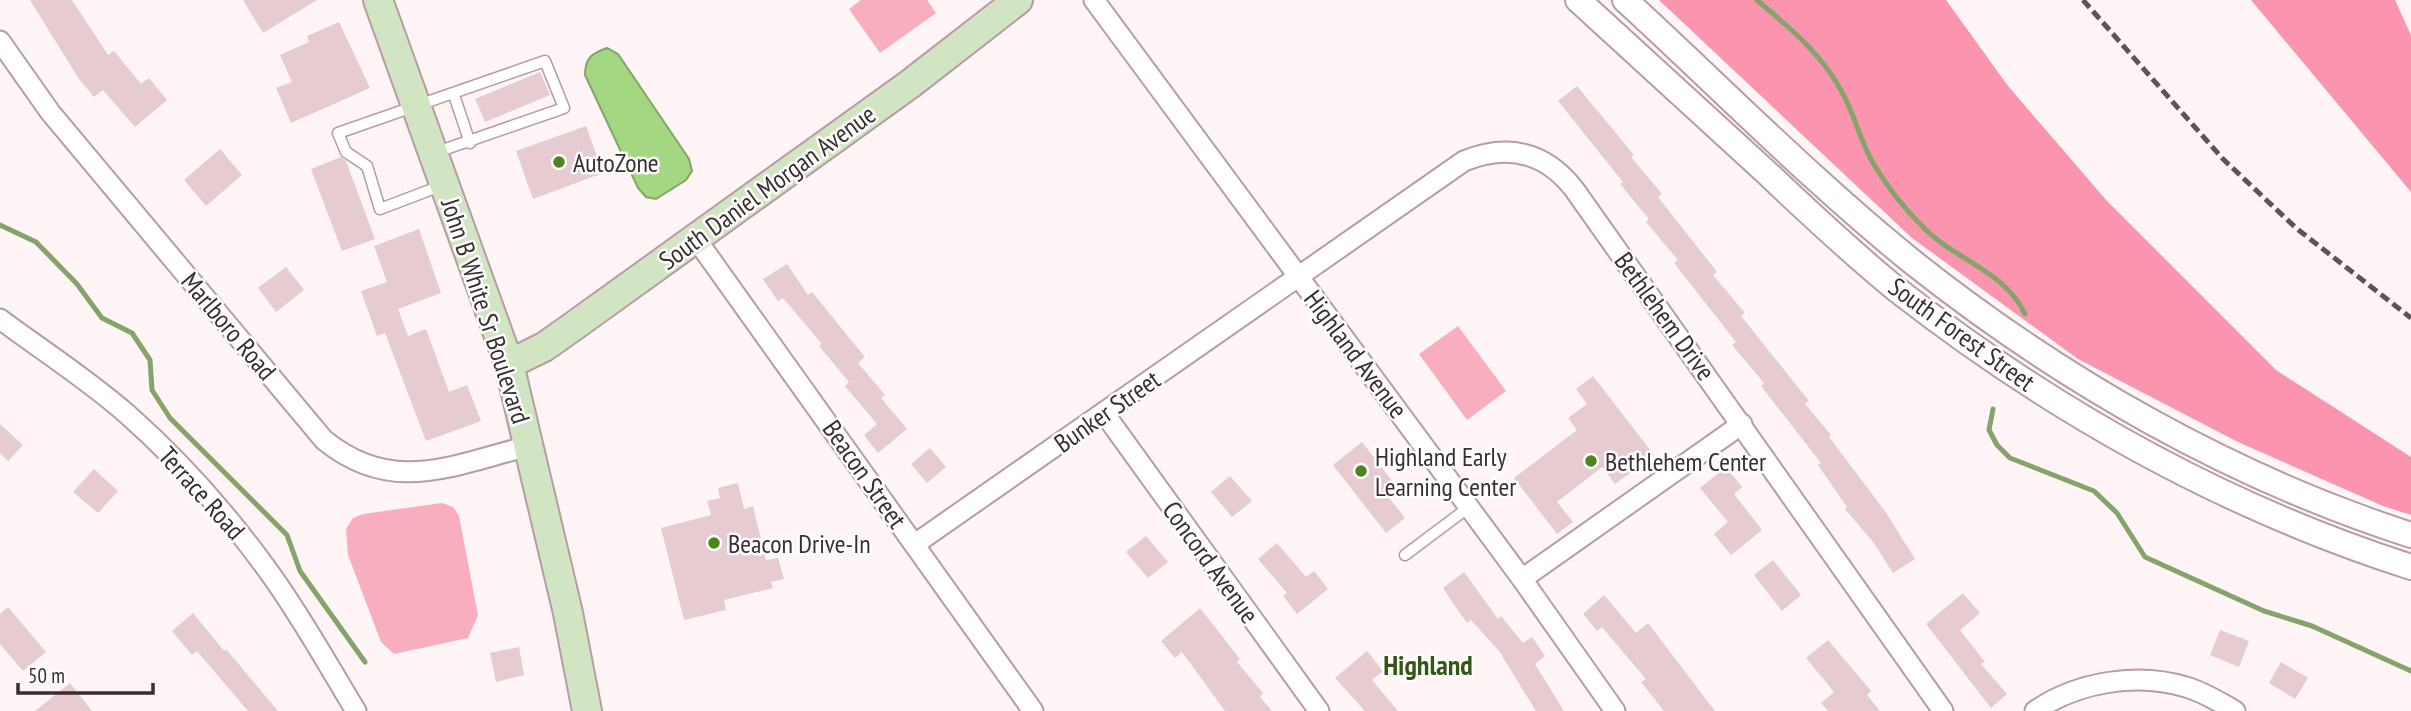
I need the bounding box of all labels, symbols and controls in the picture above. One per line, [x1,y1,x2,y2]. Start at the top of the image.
street label: South Daniel Morgan Avenue [652,97,882,277]
place label: AutoZone [573,146,659,179]
marker: AutoZone [551,154,567,170]
street label: John B White Sr Boulevard [434,193,538,428]
street label: Bethlehem Drive [1607,246,1723,386]
street label: Marlboro Road [174,265,284,387]
street label: South Forest Street [1882,270,2042,398]
street label: Highland Avenue [1297,283,1415,425]
street label: Bunker Street [1048,363,1166,459]
street label: Beacon Street [816,414,914,534]
street label: Terrace Road [152,440,252,546]
place label: Highland Early Learning Center [1375,440,1516,503]
place label: Bethlehem Center [1605,445,1766,478]
marker: Bethlehem Center [1583,453,1599,469]
marker: Highland Early Learning Center [1353,463,1369,479]
street label: Concord Avenue [1156,495,1266,629]
place label: Beacon Drive-In [728,527,871,560]
marker: Beacon Drive-In [706,535,722,551]
district label: Highland [1383,646,1473,683]
scale bar [18,652,152,696]
text: 50 m [28,662,65,689]

